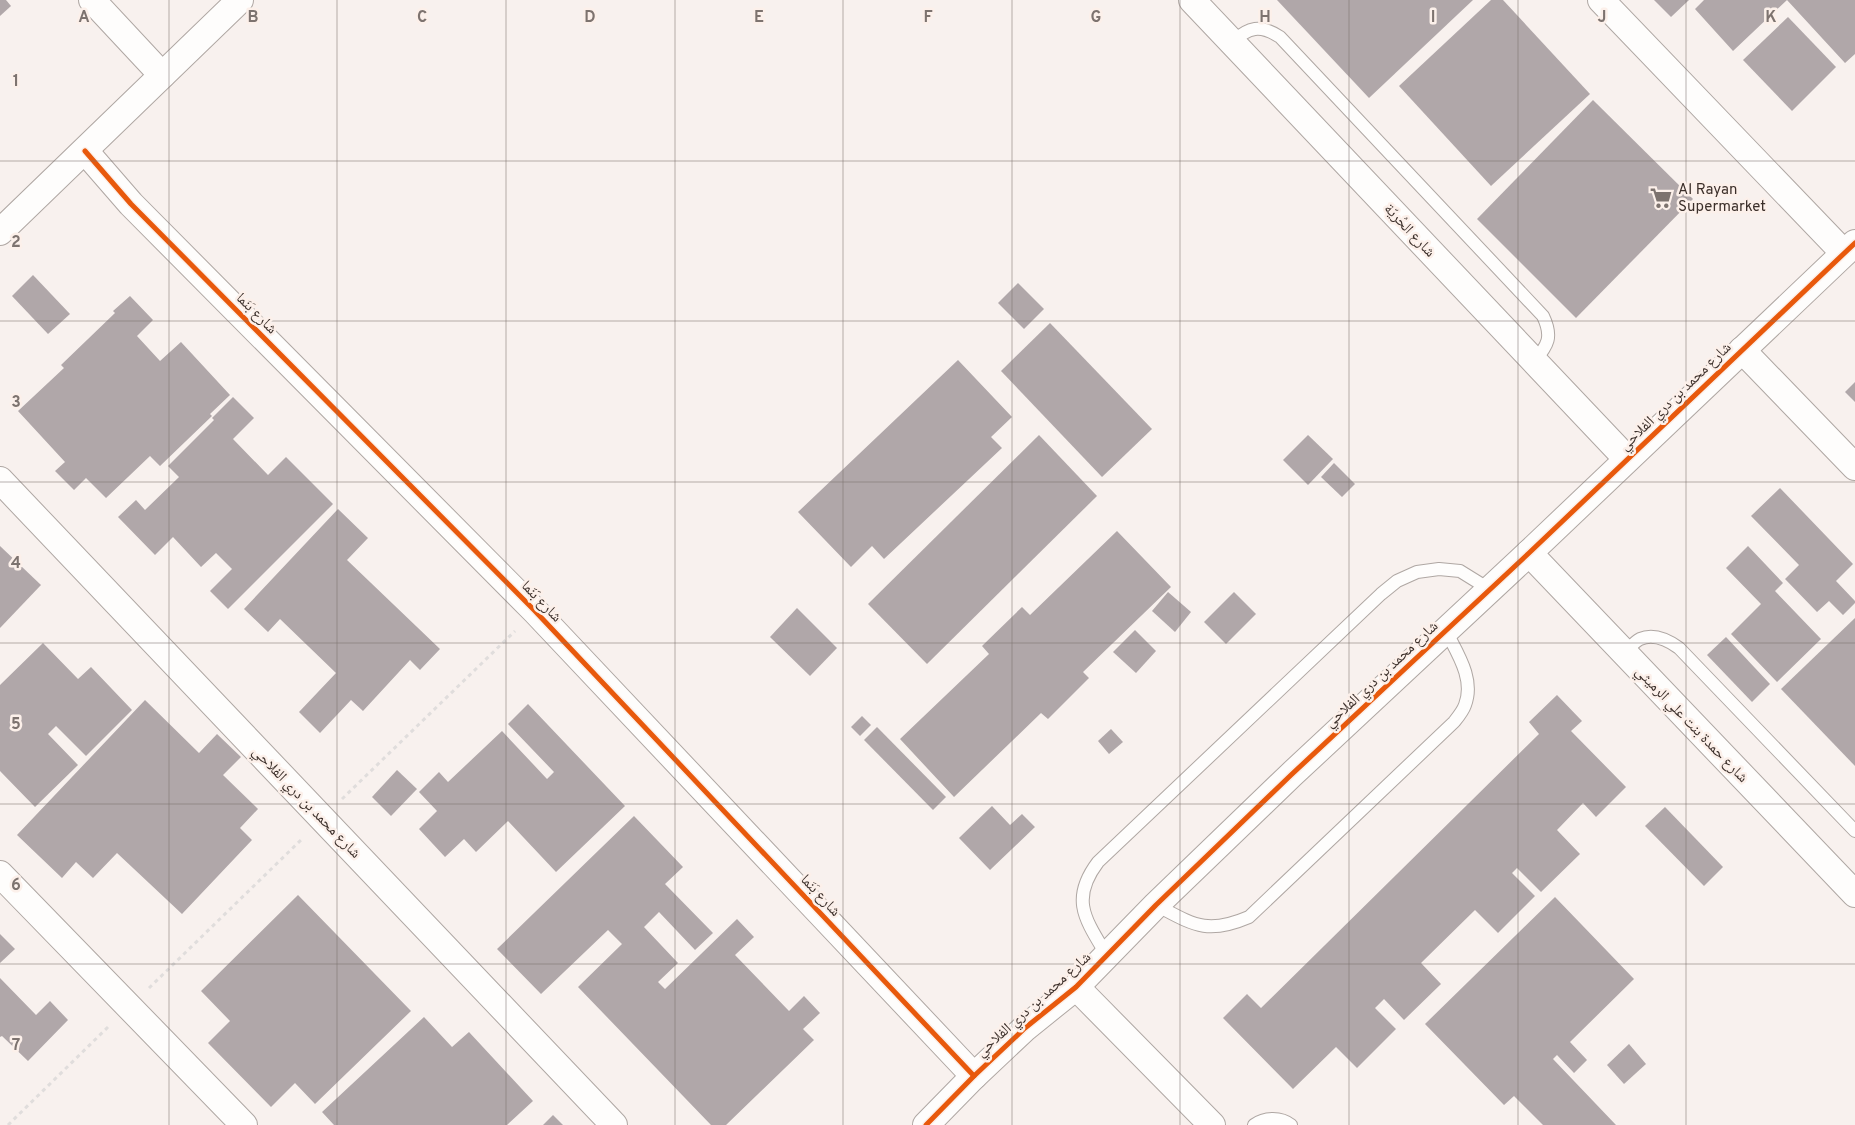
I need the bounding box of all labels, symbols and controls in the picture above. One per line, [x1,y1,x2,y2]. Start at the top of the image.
text: A [78,8,90,28]
text: B [247,8,259,28]
text: C [417,8,427,28]
text: D [584,8,596,28]
text: E [754,8,764,28]
text: F [923,8,933,28]
text: G [1091,8,1101,28]
text: H [1259,8,1271,28]
text: I [1431,8,1435,28]
text: J [1598,8,1606,28]
text: K [1765,8,1777,28]
text: 1 [13,72,19,92]
place label: Al Rayan Supermarket [1678,181,1766,217]
supermarket icon: Al Rayan Supermarket [1648,185,1674,211]
street label: شارع الحُريّة [1379,200,1439,262]
text: 2 [11,233,21,253]
street label: شارع بَنَما [231,289,281,339]
street label: شارع محمد بن دري الفلاحي [1616,339,1737,456]
text: 3 [11,393,21,413]
text: 4 [11,554,21,574]
street label: شارع بَنَما [517,577,565,627]
street label: شارع محمد بن دري الفلاحي [1321,617,1443,733]
street label: شارع حمدة بنت علي الرميثي [1630,663,1752,788]
text: 5 [11,715,21,735]
street label: شارع محمد بن دري الفلاحي [247,743,364,864]
street label: شارع بَنَما [796,871,844,921]
text: 6 [11,876,21,896]
street label: شارع محمد بن دري الفلاحي [972,948,1096,1062]
text: 7 [12,1036,20,1056]

